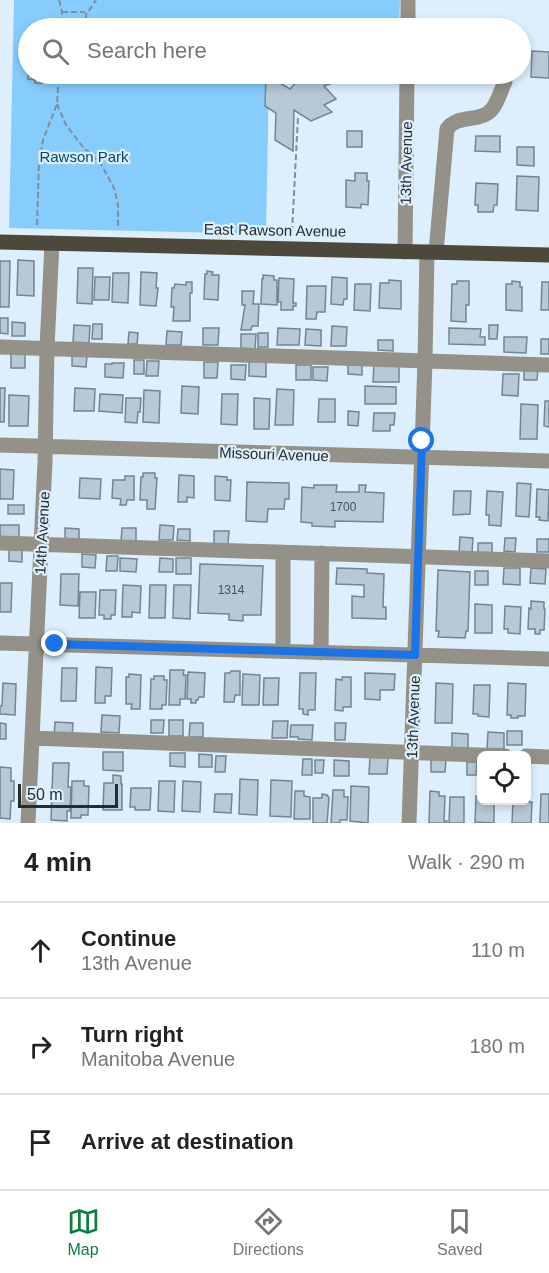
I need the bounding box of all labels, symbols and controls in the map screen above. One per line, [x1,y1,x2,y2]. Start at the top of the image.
search box [18,18,531,84]
icon: search [39,35,72,68]
text: Search here [87,38,207,63]
street label: 13th Avenue [397,121,415,205]
park label: Rawson Park [39,148,129,165]
street label: East Rawson Avenue [204,220,346,240]
route start [408,427,434,453]
street label: Missouri Avenue [219,444,329,464]
street label: 14th Avenue [31,491,53,575]
house number: 1700 [330,500,357,514]
house number: 1314 [218,583,245,597]
route end [41,630,67,656]
street label: 13th Avenue [403,675,423,759]
map controls [477,751,531,805]
button: locate [477,751,531,805]
scale bar [18,781,118,808]
text: 50 m [27,786,63,803]
text: 4 min [24,847,92,877]
text: Walk · 290 m [408,851,525,873]
text: Continue [81,926,176,951]
icon: ahead [24,934,57,967]
text: 110 m [471,939,525,961]
text: 13th Avenue [81,952,192,974]
text: Turn right [81,1022,183,1047]
icon: right [24,1030,57,1063]
text: 180 m [469,1035,525,1057]
text: Manitoba Avenue [81,1048,235,1070]
icon: arrive [24,1126,57,1159]
text: Arrive at destination [81,1129,294,1154]
tab: Map [67,1205,100,1259]
tab: Directions [233,1205,304,1259]
tab: Saved [437,1205,482,1259]

